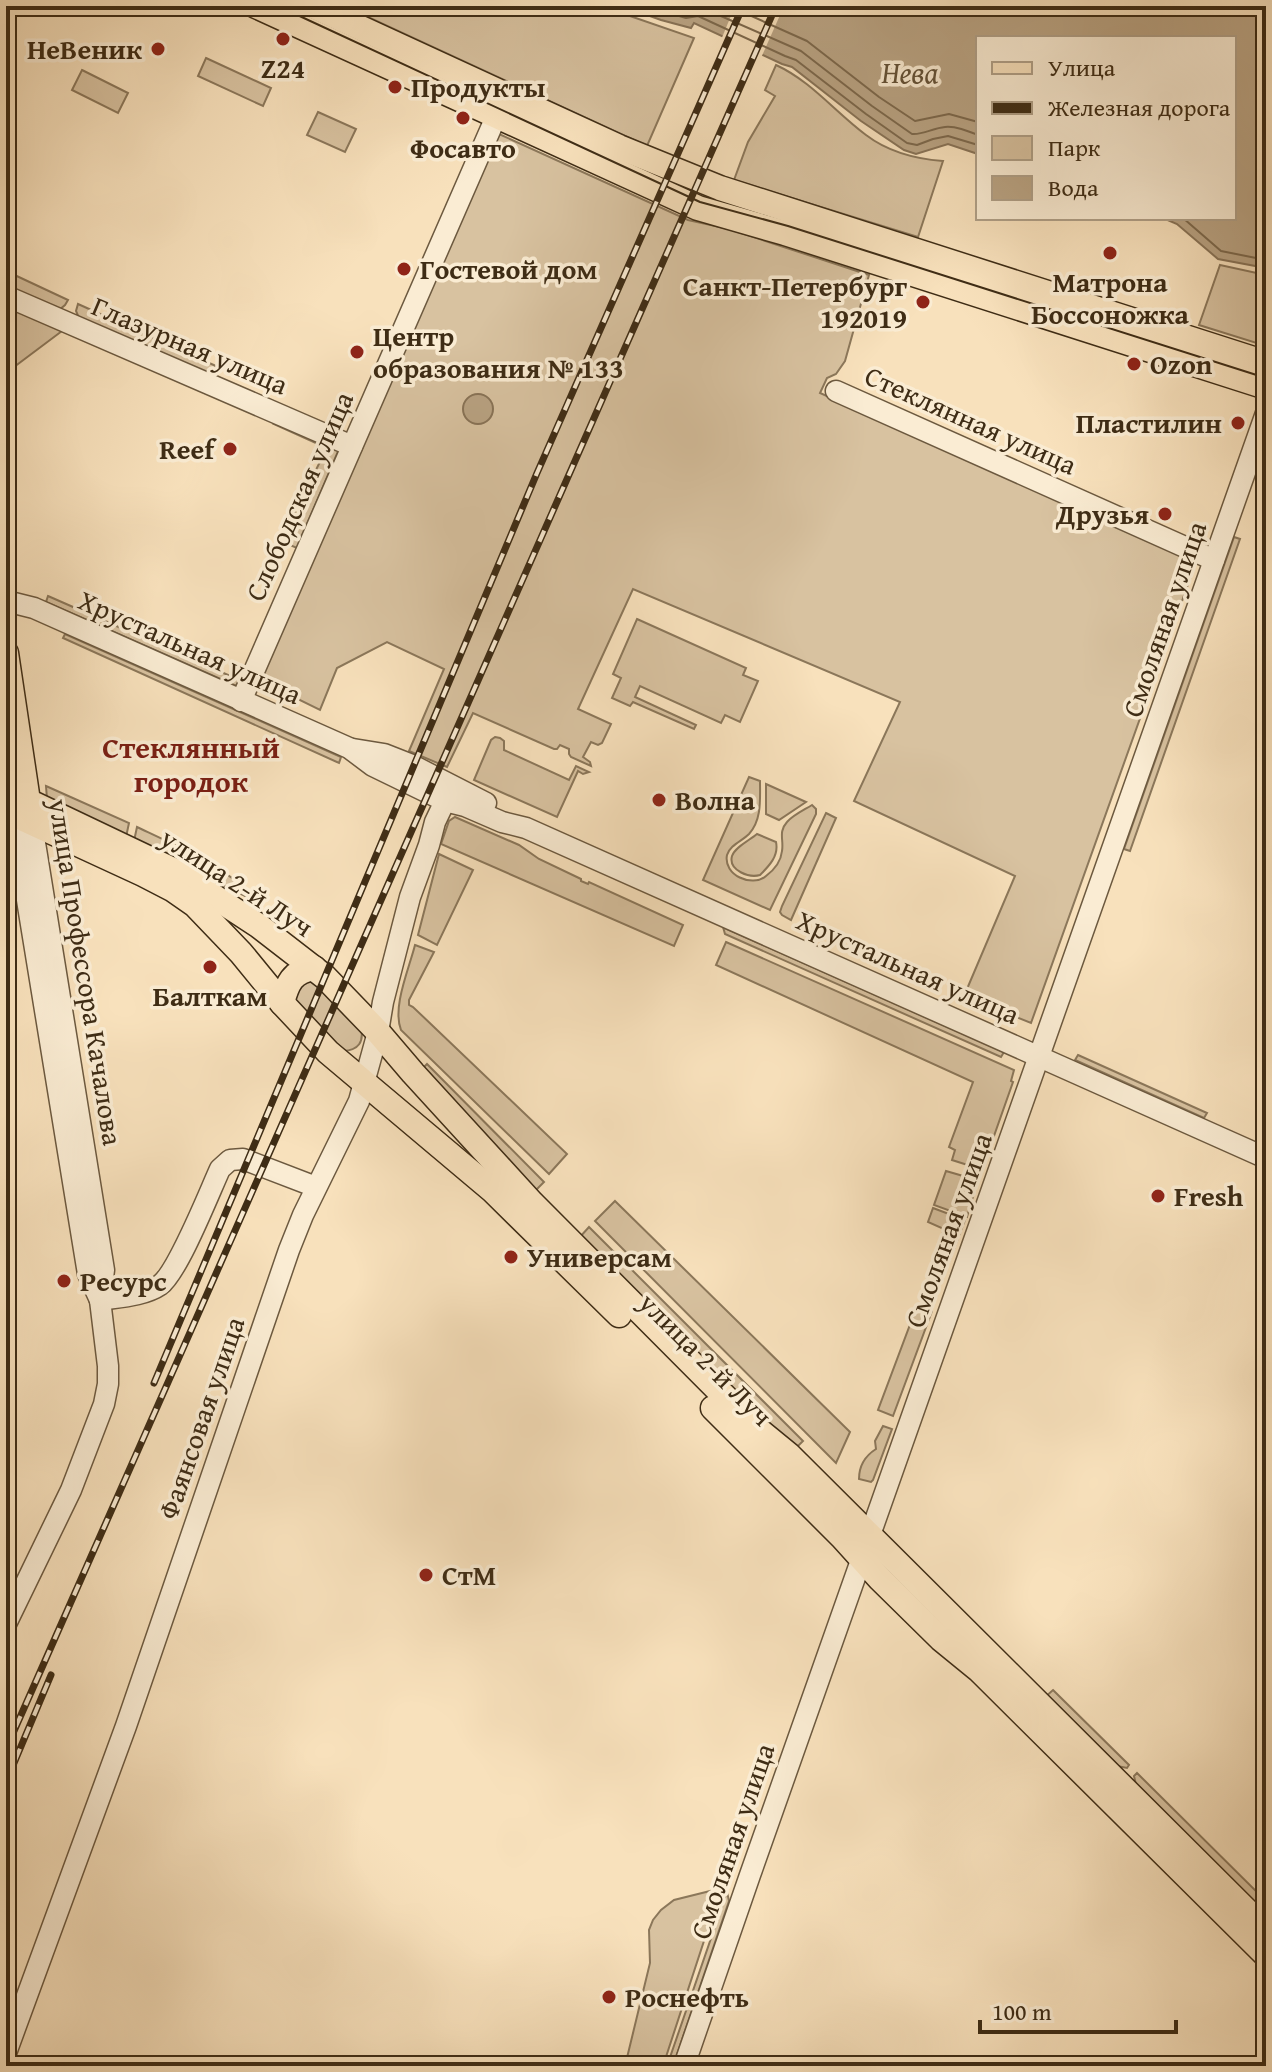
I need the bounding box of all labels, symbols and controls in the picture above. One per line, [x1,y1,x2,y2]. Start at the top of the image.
place label: НеВеник [27,28,143,69]
marker: Z24 [274,30,292,48]
legend [976,36,1236,220]
marker: НеВеник [149,40,167,58]
place label: Z24 [261,47,305,88]
water label: Нева [882,50,939,94]
text: Улица [1048,50,1116,85]
place label: Продукты [411,66,546,107]
marker: Продукты [386,78,404,96]
text: Железная дорога [1047,90,1231,125]
marker: Фосавто [454,109,472,127]
place label: Фосавто [410,127,516,168]
text: Парк [1048,130,1101,165]
text: Вода [1048,170,1099,205]
marker: Матрона Боссоножка [1101,244,1119,262]
place label: Гостевой дом [420,248,597,289]
marker: Гостевой дом [395,260,413,278]
place label: Матрона Боссоножка [1031,261,1189,334]
place label: Санкт-Петербург 192019 [683,265,907,338]
street label: Глазурная улица [86,285,295,405]
marker: Санкт-Петербург 192019 [914,293,932,311]
place label: Центр образования № 133 [373,315,624,388]
marker: Центр образования № 133 [348,343,366,361]
place label: Ozon [1150,343,1213,384]
street label: Стеклянная улица [859,354,1084,485]
marker: Ozon [1125,355,1143,373]
street label: Слободская улица [234,384,363,607]
place label: Пластилин [1076,402,1222,443]
marker: Пластилин [1229,414,1247,432]
place label: Reef [159,428,217,469]
marker: Reef [221,440,239,458]
place label: Друзья [1055,493,1149,534]
marker: Друзья [1156,505,1174,523]
street label: Смоляная улица [1111,515,1216,722]
street label: Хрустальная улица [72,579,309,714]
district label: Стеклянный городок [102,725,280,803]
place label: Волна [675,779,756,820]
marker: Волна [650,791,668,809]
street label: улица Профессора Качалова [39,795,134,1149]
street label: улица 2-й Луч [152,816,322,946]
street label: Хрустальная улица [790,899,1027,1034]
marker: Балткам [201,958,219,976]
place label: Балткам [153,975,267,1016]
street label: Смоляная улица [893,1126,1002,1333]
place label: Fresh [1174,1175,1244,1216]
marker: Fresh [1149,1187,1167,1205]
place label: Универсам [527,1236,672,1277]
marker: Универсам [502,1248,520,1266]
place label: Ресурс [80,1260,167,1301]
marker: Ресурс [55,1272,73,1290]
street label: улица 2-й Луч [629,1282,783,1435]
street label: Фаянсовая улица [147,1311,255,1525]
place label: СтМ [442,1554,496,1595]
marker: СтМ [417,1566,435,1584]
street label: Смоляная улица [679,1737,784,1944]
place label: Роснефть [625,1976,749,2017]
scale bar [980,1984,1176,2034]
marker: Роснефть [600,1988,618,2006]
text: 100 m [992,1994,1052,2029]

